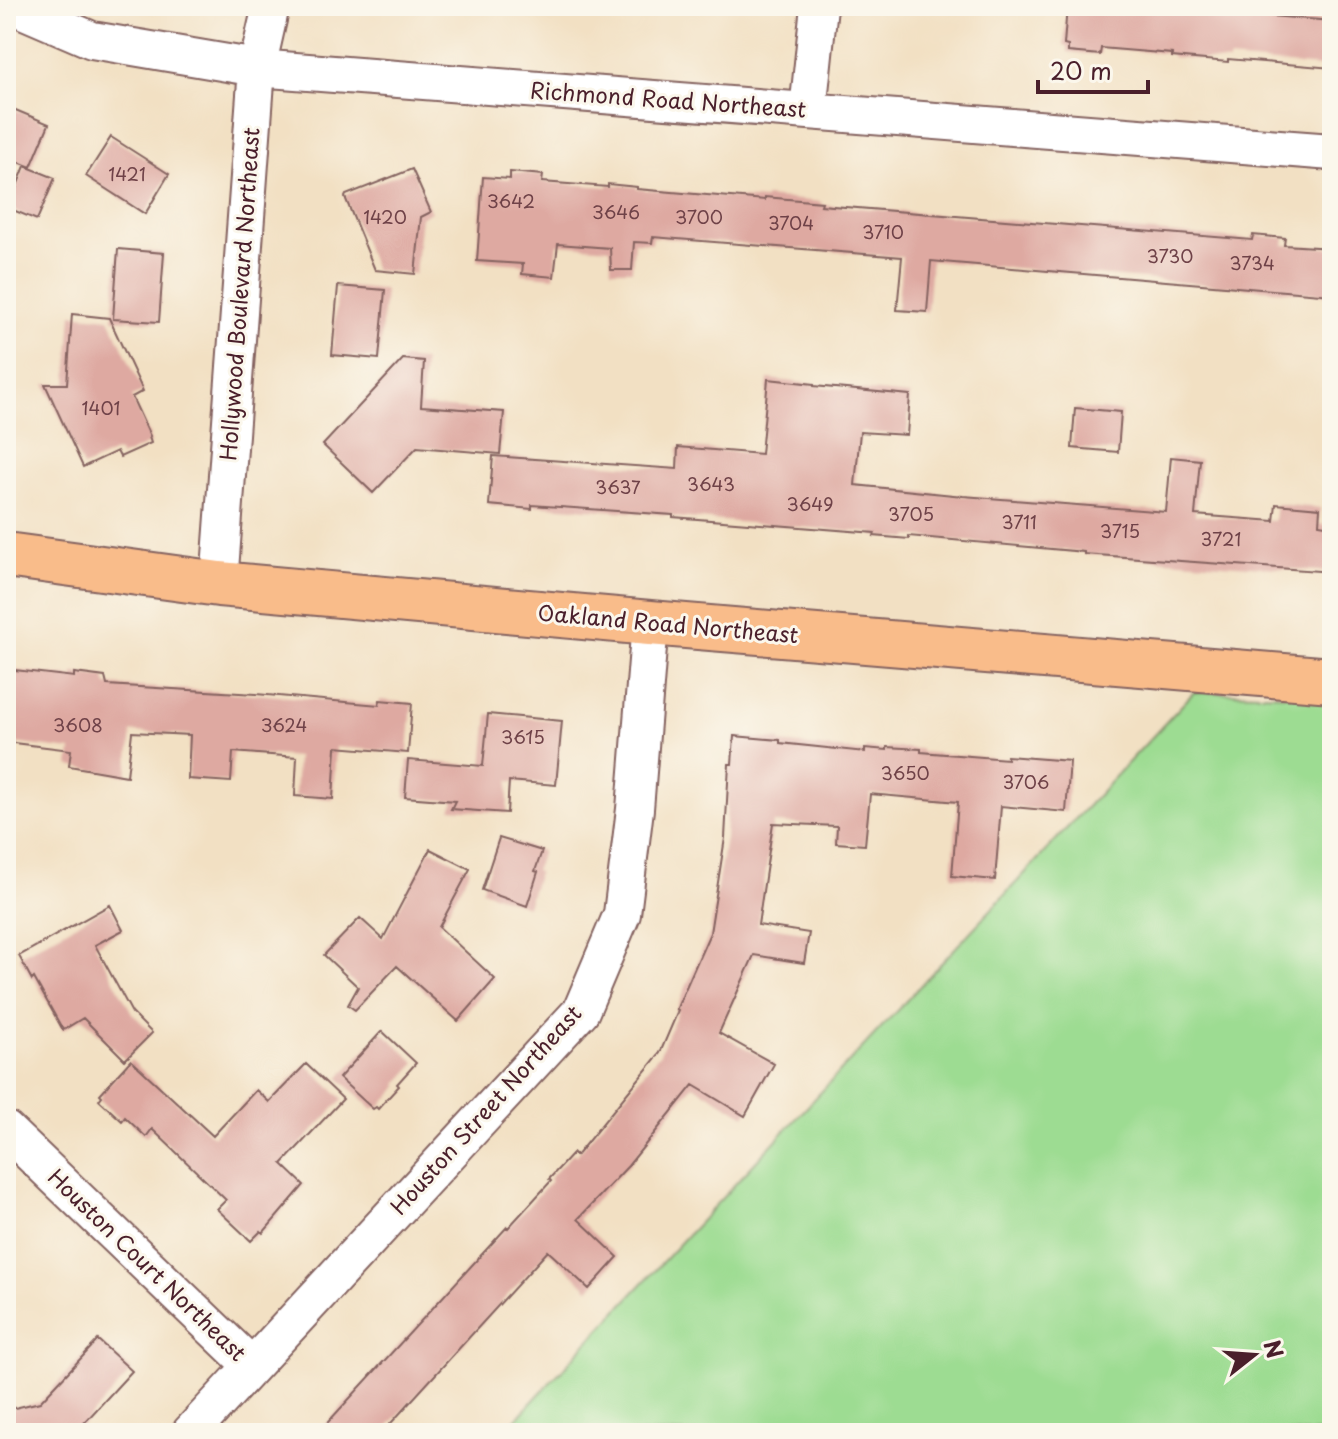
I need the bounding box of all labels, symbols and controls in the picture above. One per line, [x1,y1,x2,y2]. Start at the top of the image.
scale bar [1038,44,1148,94]
text: 20 m [1050,52,1112,88]
street label: Richmond Road Northeast [529,72,807,125]
street label: Hollywood Boulevard Northeast [210,126,267,462]
house number: 1421 [108,160,146,187]
house number: 3642 [487,187,535,214]
house number: 3646 [592,198,640,225]
house number: 1420 [363,203,407,230]
house number: 3700 [675,203,723,230]
house number: 3704 [768,209,814,236]
house number: 3710 [862,218,904,245]
house number: 3730 [1147,242,1193,269]
house number: 3734 [1229,249,1275,276]
house number: 1401 [82,394,120,421]
house number: 3643 [687,470,735,497]
house number: 3637 [595,473,641,500]
house number: 3649 [787,490,833,517]
house number: 3705 [888,500,934,527]
house number: 3711 [1001,508,1037,535]
house number: 3715 [1100,517,1140,544]
house number: 3721 [1201,525,1241,552]
street label: Oakland Road Northeast [537,595,800,650]
house number: 3608 [53,711,103,738]
house number: 3624 [261,711,307,738]
house number: 3615 [501,723,545,750]
house number: 3650 [880,759,930,786]
house number: 3706 [1003,768,1049,795]
street label: Houston Street Northeast [381,997,588,1221]
street label: Houston Court Northeast [41,1160,255,1368]
north arrow [1214,1315,1294,1395]
text: N [1256,1336,1293,1362]

